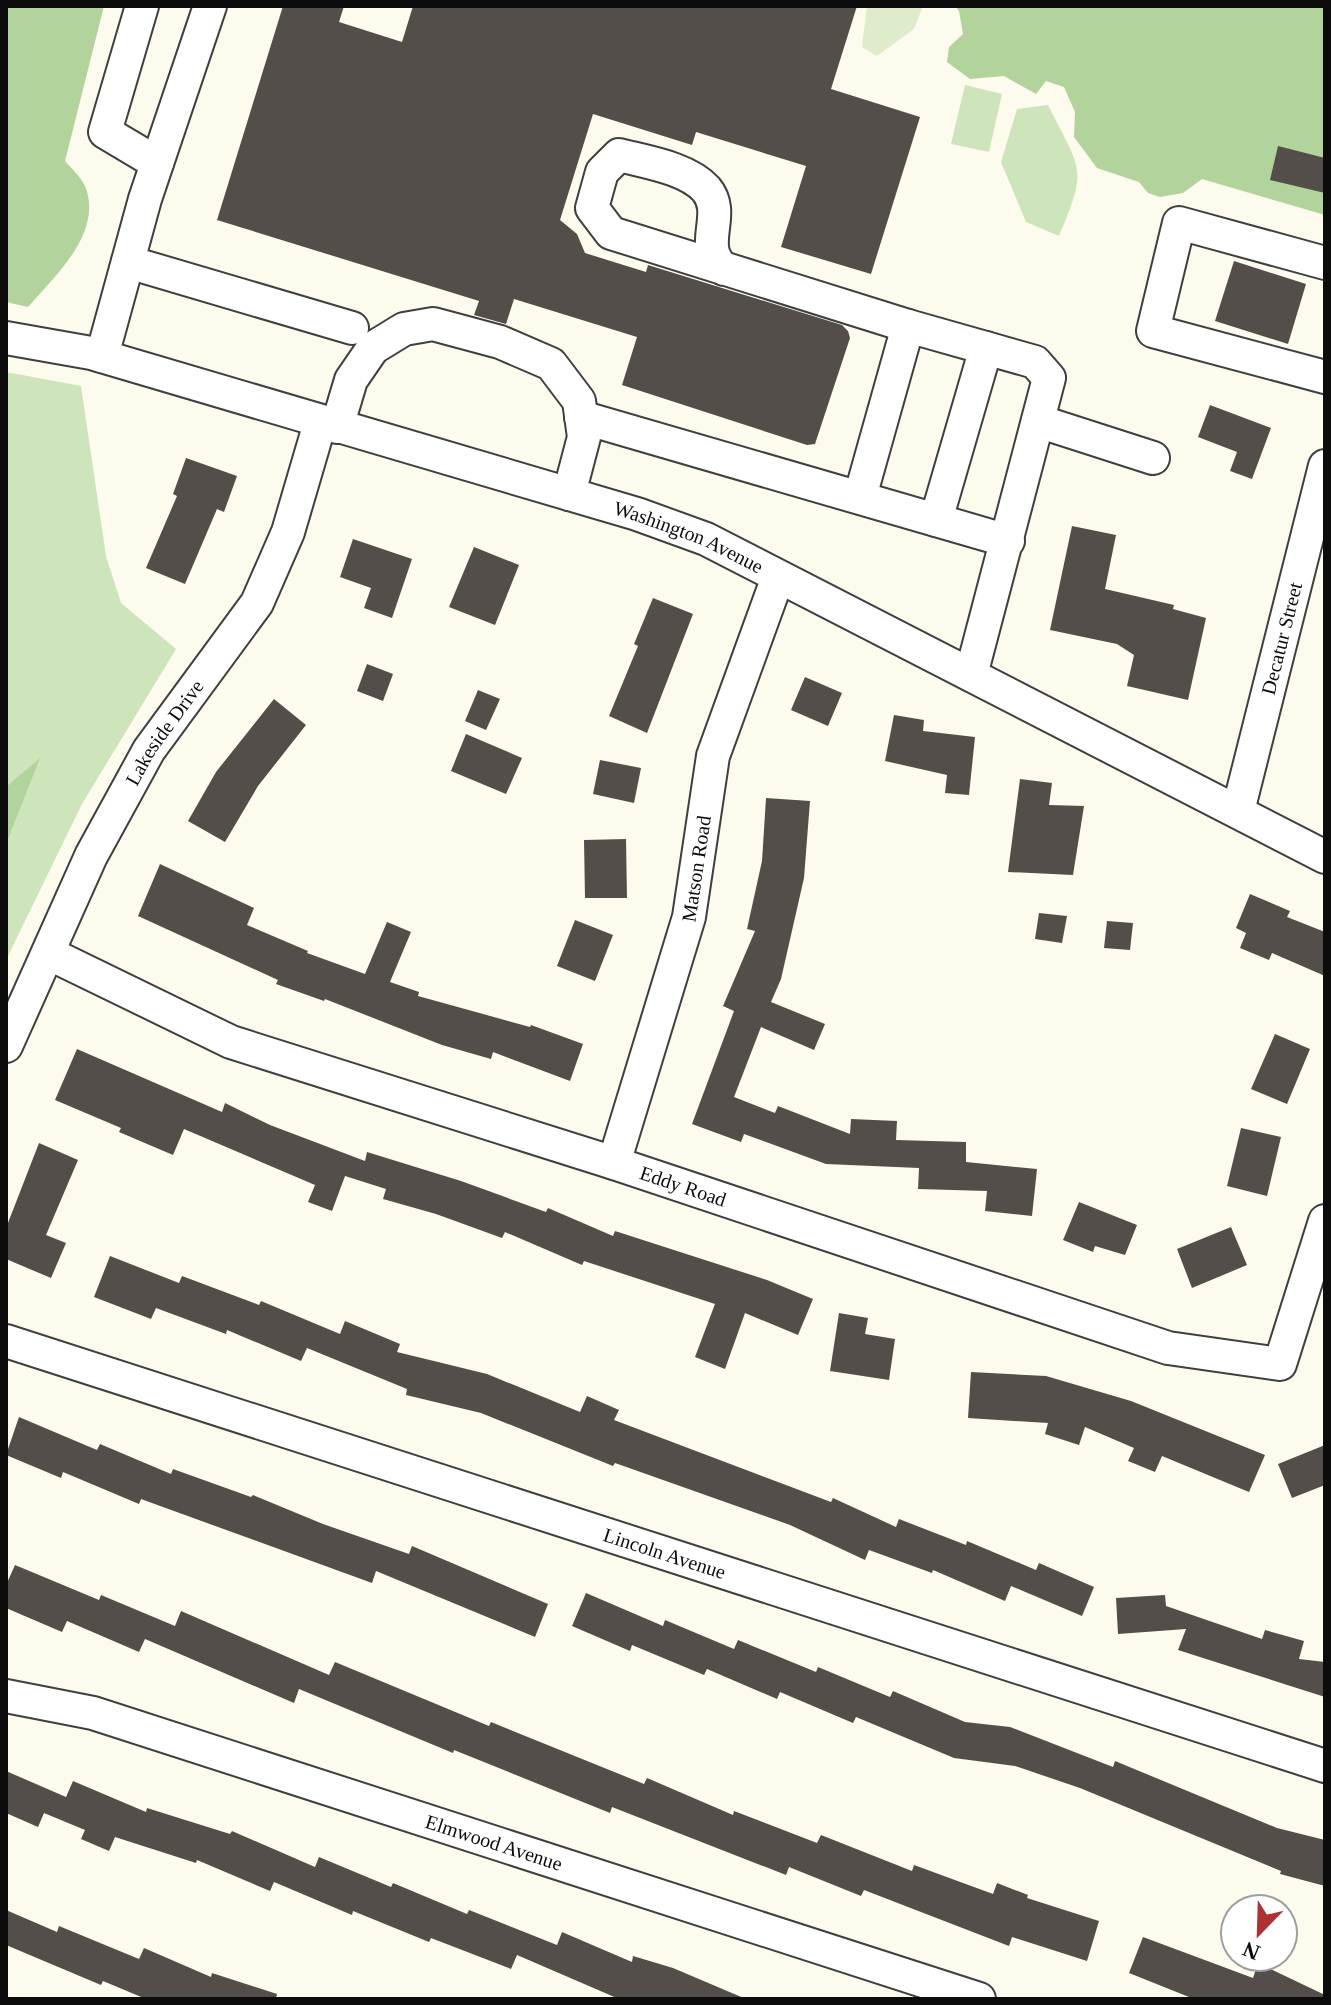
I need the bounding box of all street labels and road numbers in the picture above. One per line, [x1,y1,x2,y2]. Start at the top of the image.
street label: Washington Avenue [611,497,767,578]
street label: Decatur Street [1257,580,1306,697]
street label: Lakeside Drive [121,675,208,789]
street label: Matson Road [677,814,715,923]
street label: Eddy Road [637,1161,729,1211]
street label: Lincoln Avenue [601,1523,729,1583]
street label: Elmwood Avenue [423,1810,565,1875]

